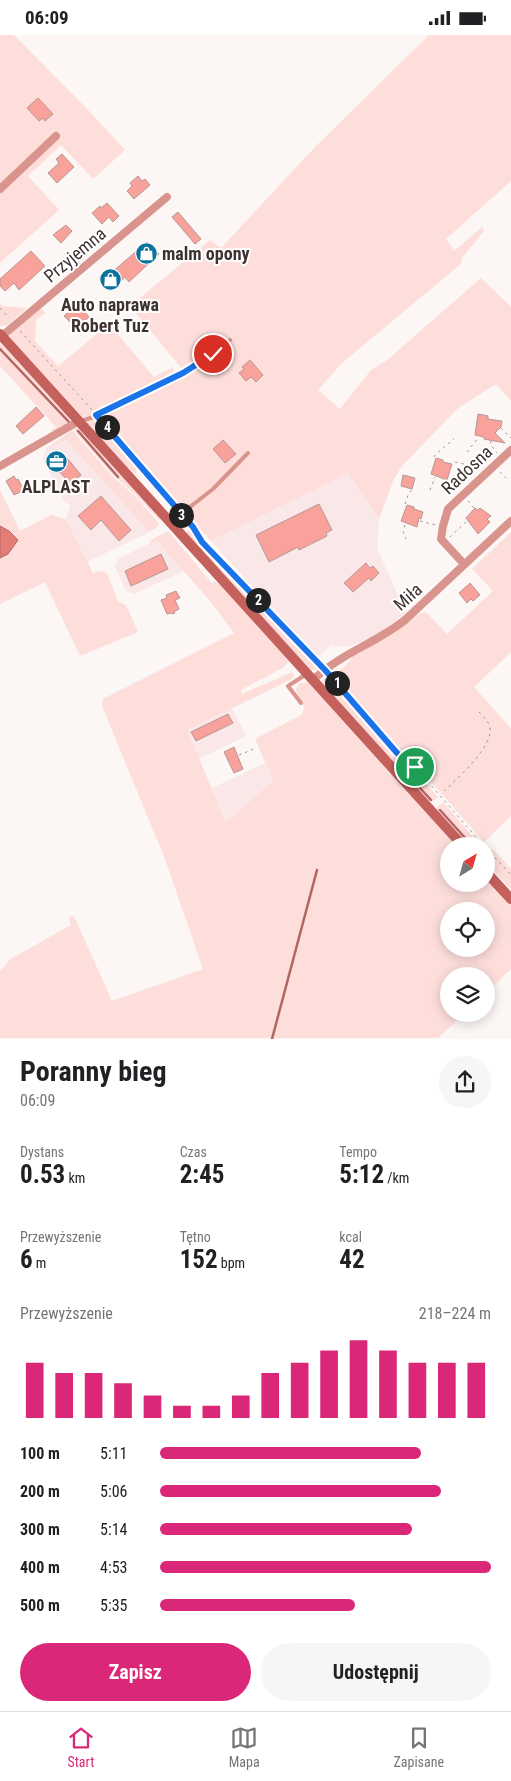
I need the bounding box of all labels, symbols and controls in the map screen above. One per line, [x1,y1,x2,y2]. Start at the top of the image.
text: 06:09 [25,6,69,29]
street label: Przyjemna [39,223,110,287]
shop icon: malm opony [134,242,158,266]
place label: malm opony [162,243,250,264]
shop icon: Auto naprawa Robert Tuz [98,268,122,292]
place label: Auto naprawa Robert Tuz [61,294,159,336]
pin [192,333,234,375]
icon: check [199,340,227,368]
pin: 4 [94,415,120,439]
text: 4 [104,419,111,435]
street label: Radosna [437,441,496,498]
office icon: ALPLAST [44,450,68,474]
place label: ALPLAST [22,476,91,497]
pin: 3 [168,503,194,527]
text: 3 [178,507,185,523]
street label: Miła [389,579,426,615]
pin: 2 [246,587,270,613]
text: 2 [255,592,262,608]
pin: 1 [324,671,350,695]
text: 1 [334,675,341,691]
pin [394,746,436,788]
icon: arrive [401,753,429,781]
north arrow [440,837,495,893]
map controls [440,837,495,1022]
button: locate [440,902,495,957]
button: layers [440,967,495,1022]
text: Poranny bieg [20,1055,167,1088]
button: share [439,1056,491,1108]
text: 06:09 [20,1091,55,1110]
text: Dystans [20,1144,64,1160]
text: Czas [180,1144,207,1160]
text: Tempo [339,1144,377,1160]
text: 0.53 [20,1160,65,1189]
text: 2:45 [180,1160,224,1189]
text: 5:12 [339,1160,384,1189]
text: km [65,1170,85,1186]
text: /km [384,1170,409,1186]
text: Przewyższenie [20,1229,101,1245]
text: Tętno [180,1229,211,1245]
text: kcal [339,1229,362,1245]
text: 6 [20,1245,33,1274]
text: 152 [180,1245,218,1274]
text: 42 [339,1245,365,1274]
text: m [33,1255,46,1271]
text: bpm [218,1255,245,1271]
text: Przewyższenie [20,1304,113,1323]
text: 218–224 m [419,1304,491,1323]
text: 100 m [20,1444,60,1463]
text: 5:11 [100,1444,127,1463]
text: 200 m [20,1482,60,1501]
text: 5:06 [100,1482,127,1501]
text: 300 m [20,1520,60,1539]
text: 5:14 [100,1520,127,1539]
text: 400 m [20,1558,60,1577]
text: 4:53 [100,1558,127,1577]
text: 500 m [20,1596,60,1615]
text: 5:35 [100,1596,127,1615]
button: Zapisz [20,1643,251,1701]
button: Udostępnij [261,1643,491,1701]
tab: Start [67,1724,95,1770]
tab: Mapa [229,1724,260,1770]
tab: Zapisane [393,1724,444,1770]

